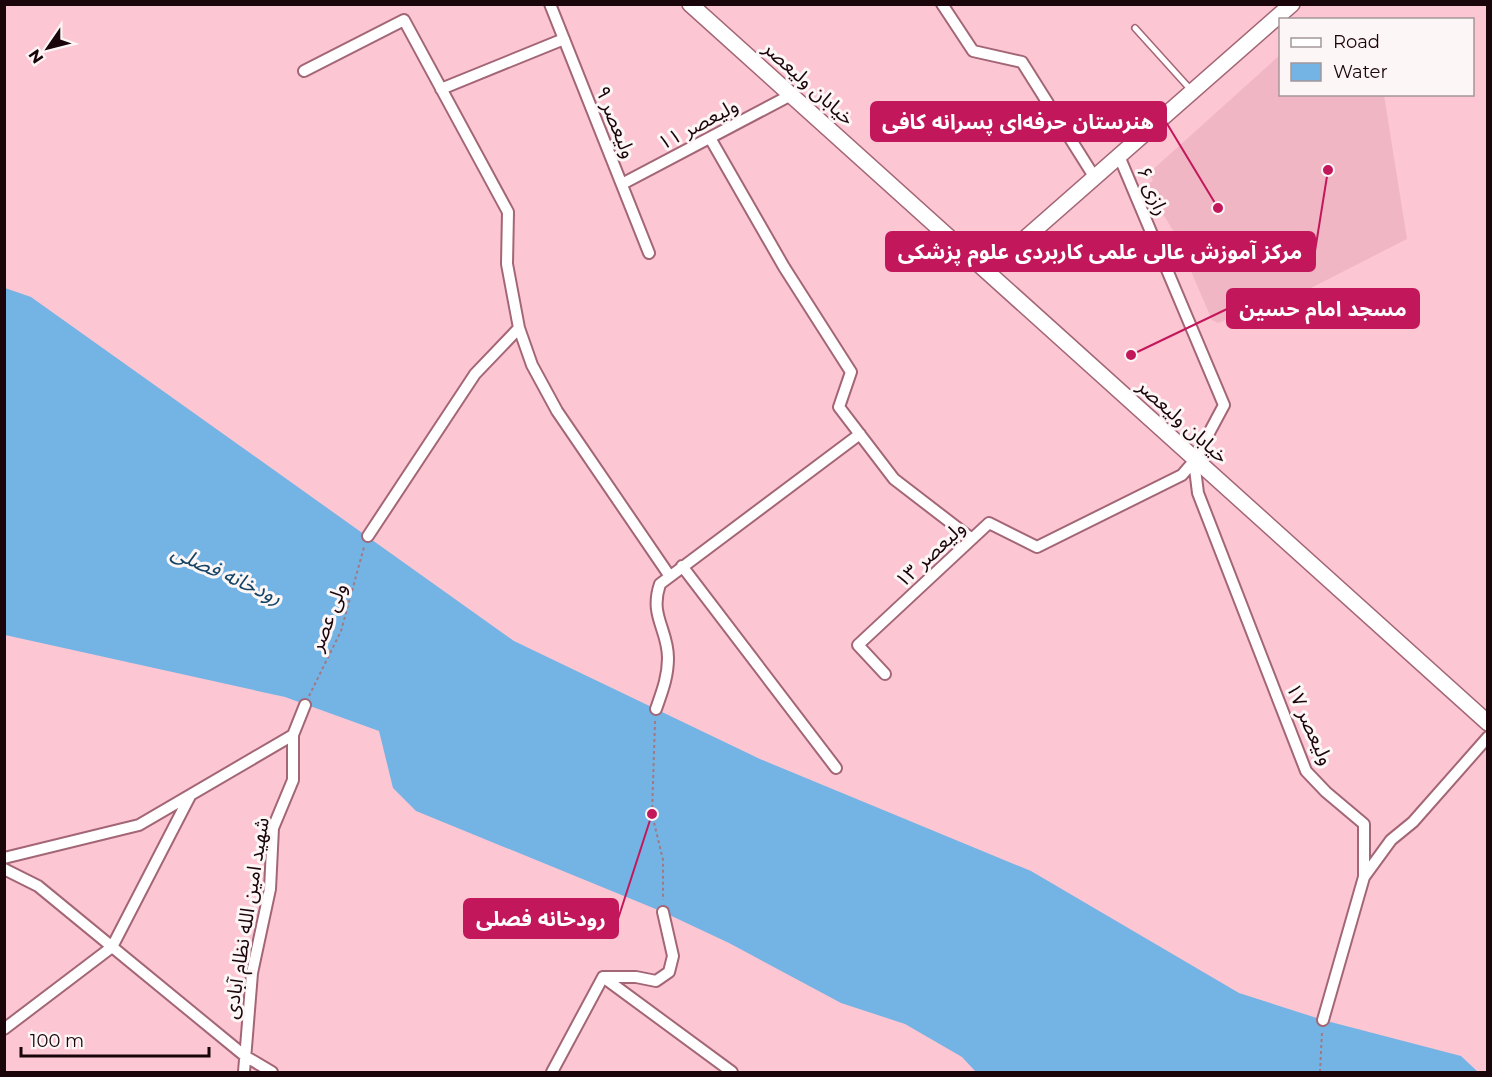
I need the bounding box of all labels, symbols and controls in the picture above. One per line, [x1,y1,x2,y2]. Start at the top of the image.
north arrow [18,18,78,78]
legend [1279,18,1474,96]
text: Road [1333,31,1380,53]
street label: خیابان ولیعصر [758,35,859,130]
text: N [25,46,48,67]
text: Water [1333,61,1388,83]
street label: ولیعصر ۹ [591,82,641,162]
street label: ولیعصر ۱۱ [654,93,742,155]
callout: هنرستان حرفه‌ای پسرانه کافی [871,102,1166,141]
text: هنرستان حرفه‌ای پسرانه کافی [882,109,1154,136]
street label: رازی ۶ [1132,163,1174,219]
callout: مرکز آموزش عالی علمی کاربردی علوم پزشکی [886,232,1315,271]
text: مرکز آموزش عالی علمی کاربردی علوم پزشکی [898,239,1302,268]
callout: مسجد امام حسین [1227,289,1419,328]
text: مسجد امام حسین [1239,296,1407,325]
street label: خیابان ولیعصر [1132,373,1233,468]
street label: ولیعصر ۱۳ [890,516,970,592]
water label: رودخانه فصلی [168,539,286,610]
street label: ولی عصر [304,580,352,655]
street label: ولیعصر ۱۷ [1281,679,1339,769]
street label: شهید امین الله نظام آبادی [218,816,277,1021]
callout: رودخانه فصلی [464,899,618,938]
text: رودخانه فصلی [476,906,606,931]
scale bar [21,1020,208,1058]
text: 100 m [30,1030,84,1052]

